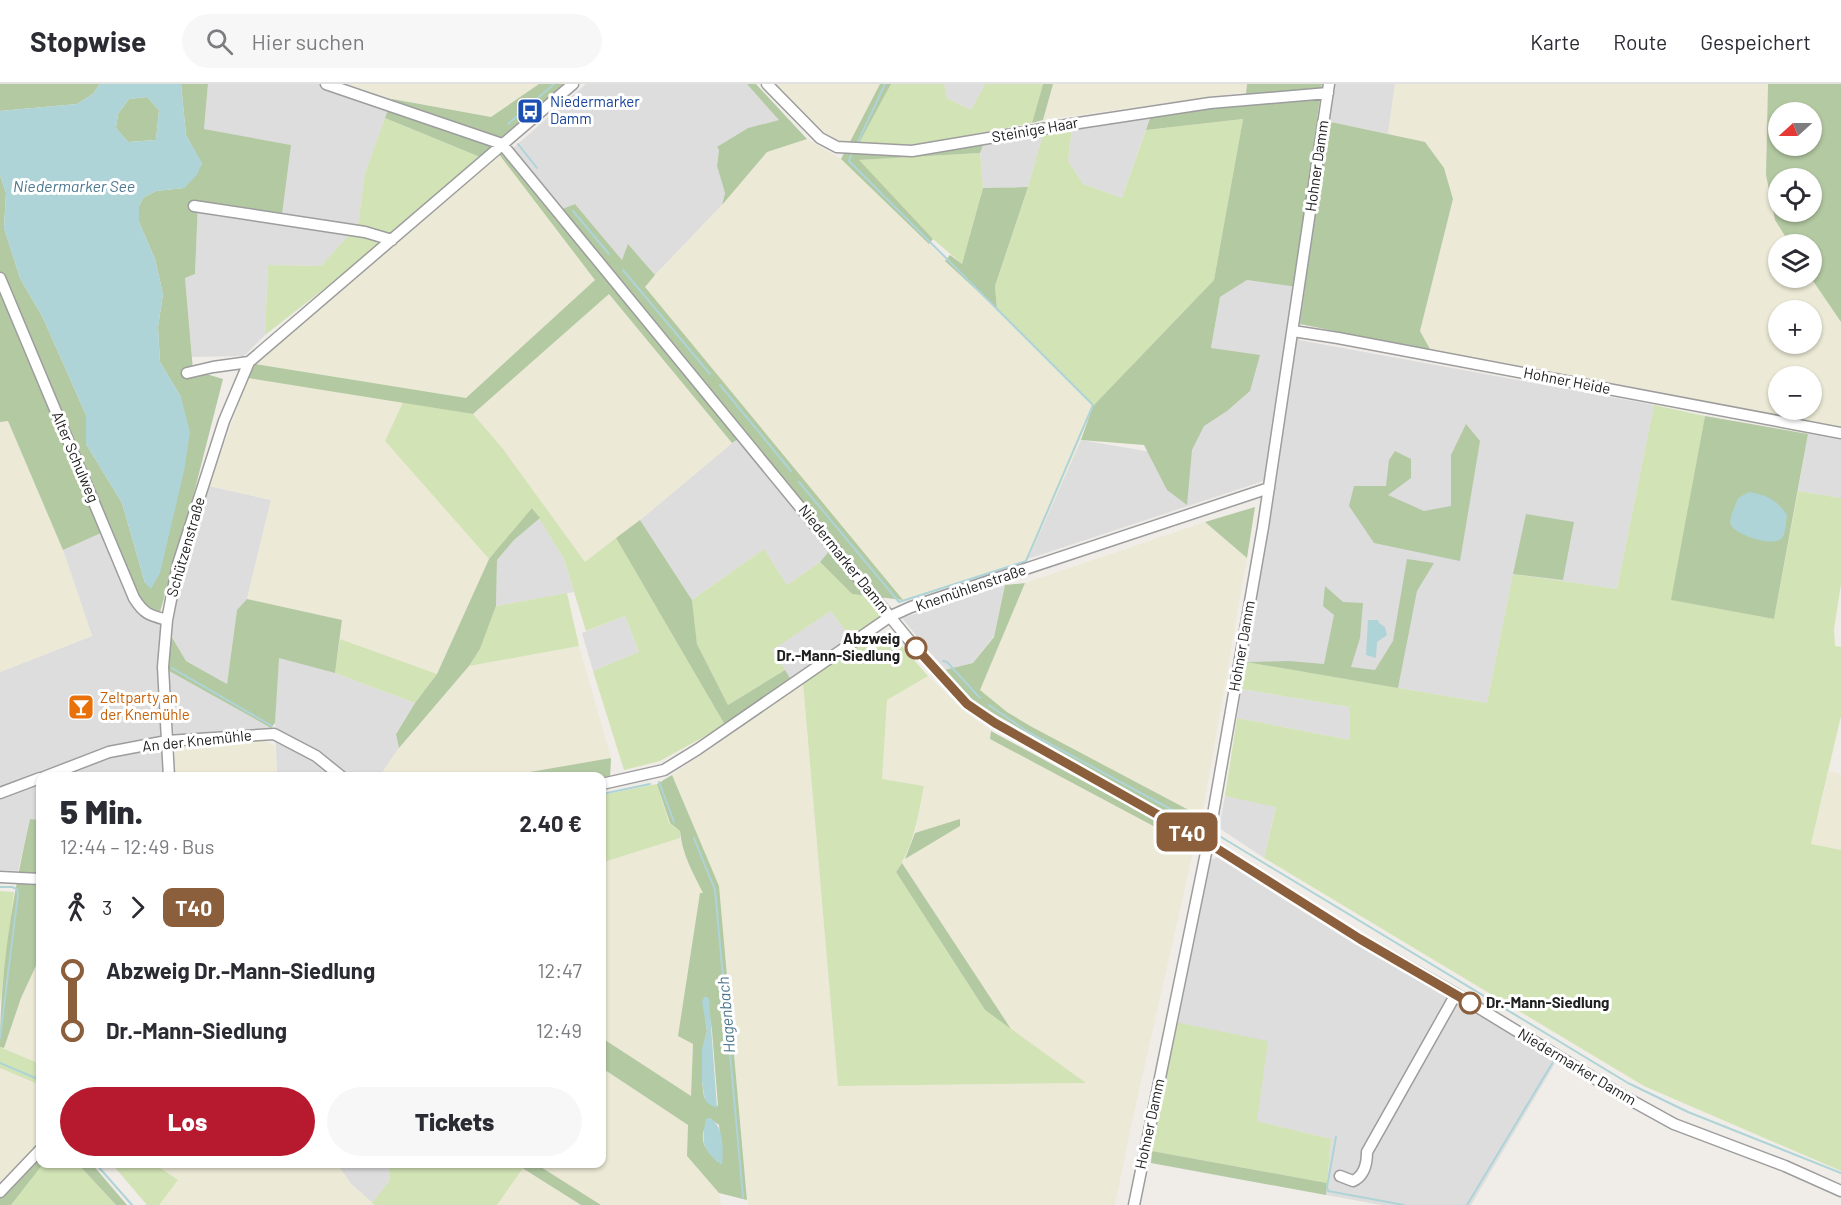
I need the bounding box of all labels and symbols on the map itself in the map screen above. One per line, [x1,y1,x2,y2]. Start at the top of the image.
place label: Niedermarker Damm [550,92,640,127]
bus stop icon: Niedermarker Damm [515,96,545,126]
north arrow [1768,102,1822,156]
street label: Steinige Haar [990,112,1080,145]
street label: Hohner Damm [1301,119,1331,213]
water label: Niedermarker See [13,176,135,195]
street label: Hohner Heide [1522,363,1612,397]
street label: Alter Schulweg [49,408,103,505]
street label: Schützenstraße [162,495,208,599]
street label: Niedermarker Damm [795,500,894,616]
street label: Knemühlenstraße [913,560,1028,614]
street label: Hohner Damm [1224,599,1258,693]
place label: Abzweig Dr.-Mann-Siedlung [777,629,900,664]
marker: Abzweig Dr.-Mann-Siedlung [905,637,927,659]
place label: Zeltparty an der Knemühle [100,688,190,723]
bar icon: Zeltparty an der Knemühle [66,692,96,722]
street label: An der Knemühle [141,725,253,755]
line badge: T40 [1152,812,1222,852]
water label: Hagenbach [713,976,738,1054]
marker: Dr.-Mann-Siedlung [1459,992,1481,1014]
place label: Dr.-Mann-Siedlung [1486,993,1609,1011]
street label: Niedermarker Damm [1515,1024,1640,1108]
street label: Hohner Damm [1131,1077,1167,1171]

